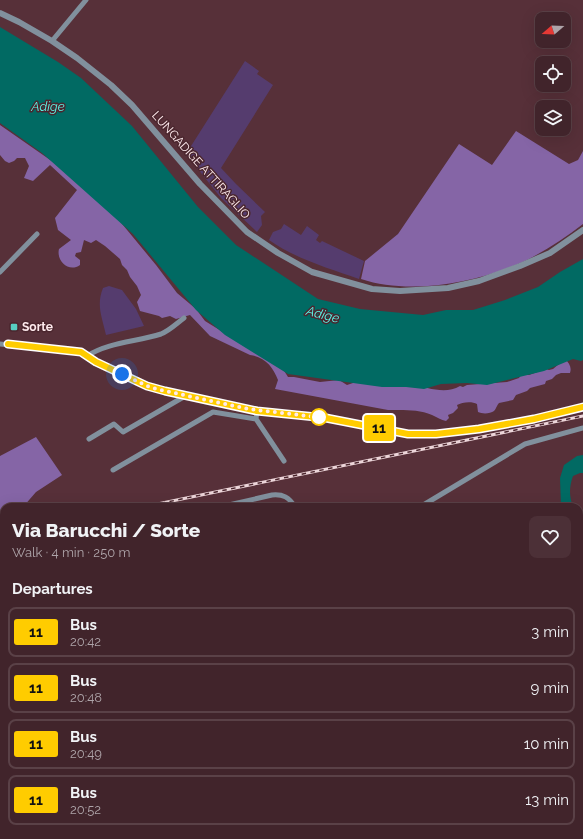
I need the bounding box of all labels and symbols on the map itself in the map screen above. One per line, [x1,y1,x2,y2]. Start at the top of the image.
north arrow [535,12,571,48]
water label: Adige [30,99,65,114]
street label: LUNGADIGE ATTIRAGLIO [149,108,253,222]
water label: Adige [304,303,341,326]
place label: Sorte [22,320,53,334]
marker: Sorte [9,322,19,332]
your location [112,364,132,384]
unlabelled marker [310,408,328,426]
line badge: 11 [361,415,397,441]

